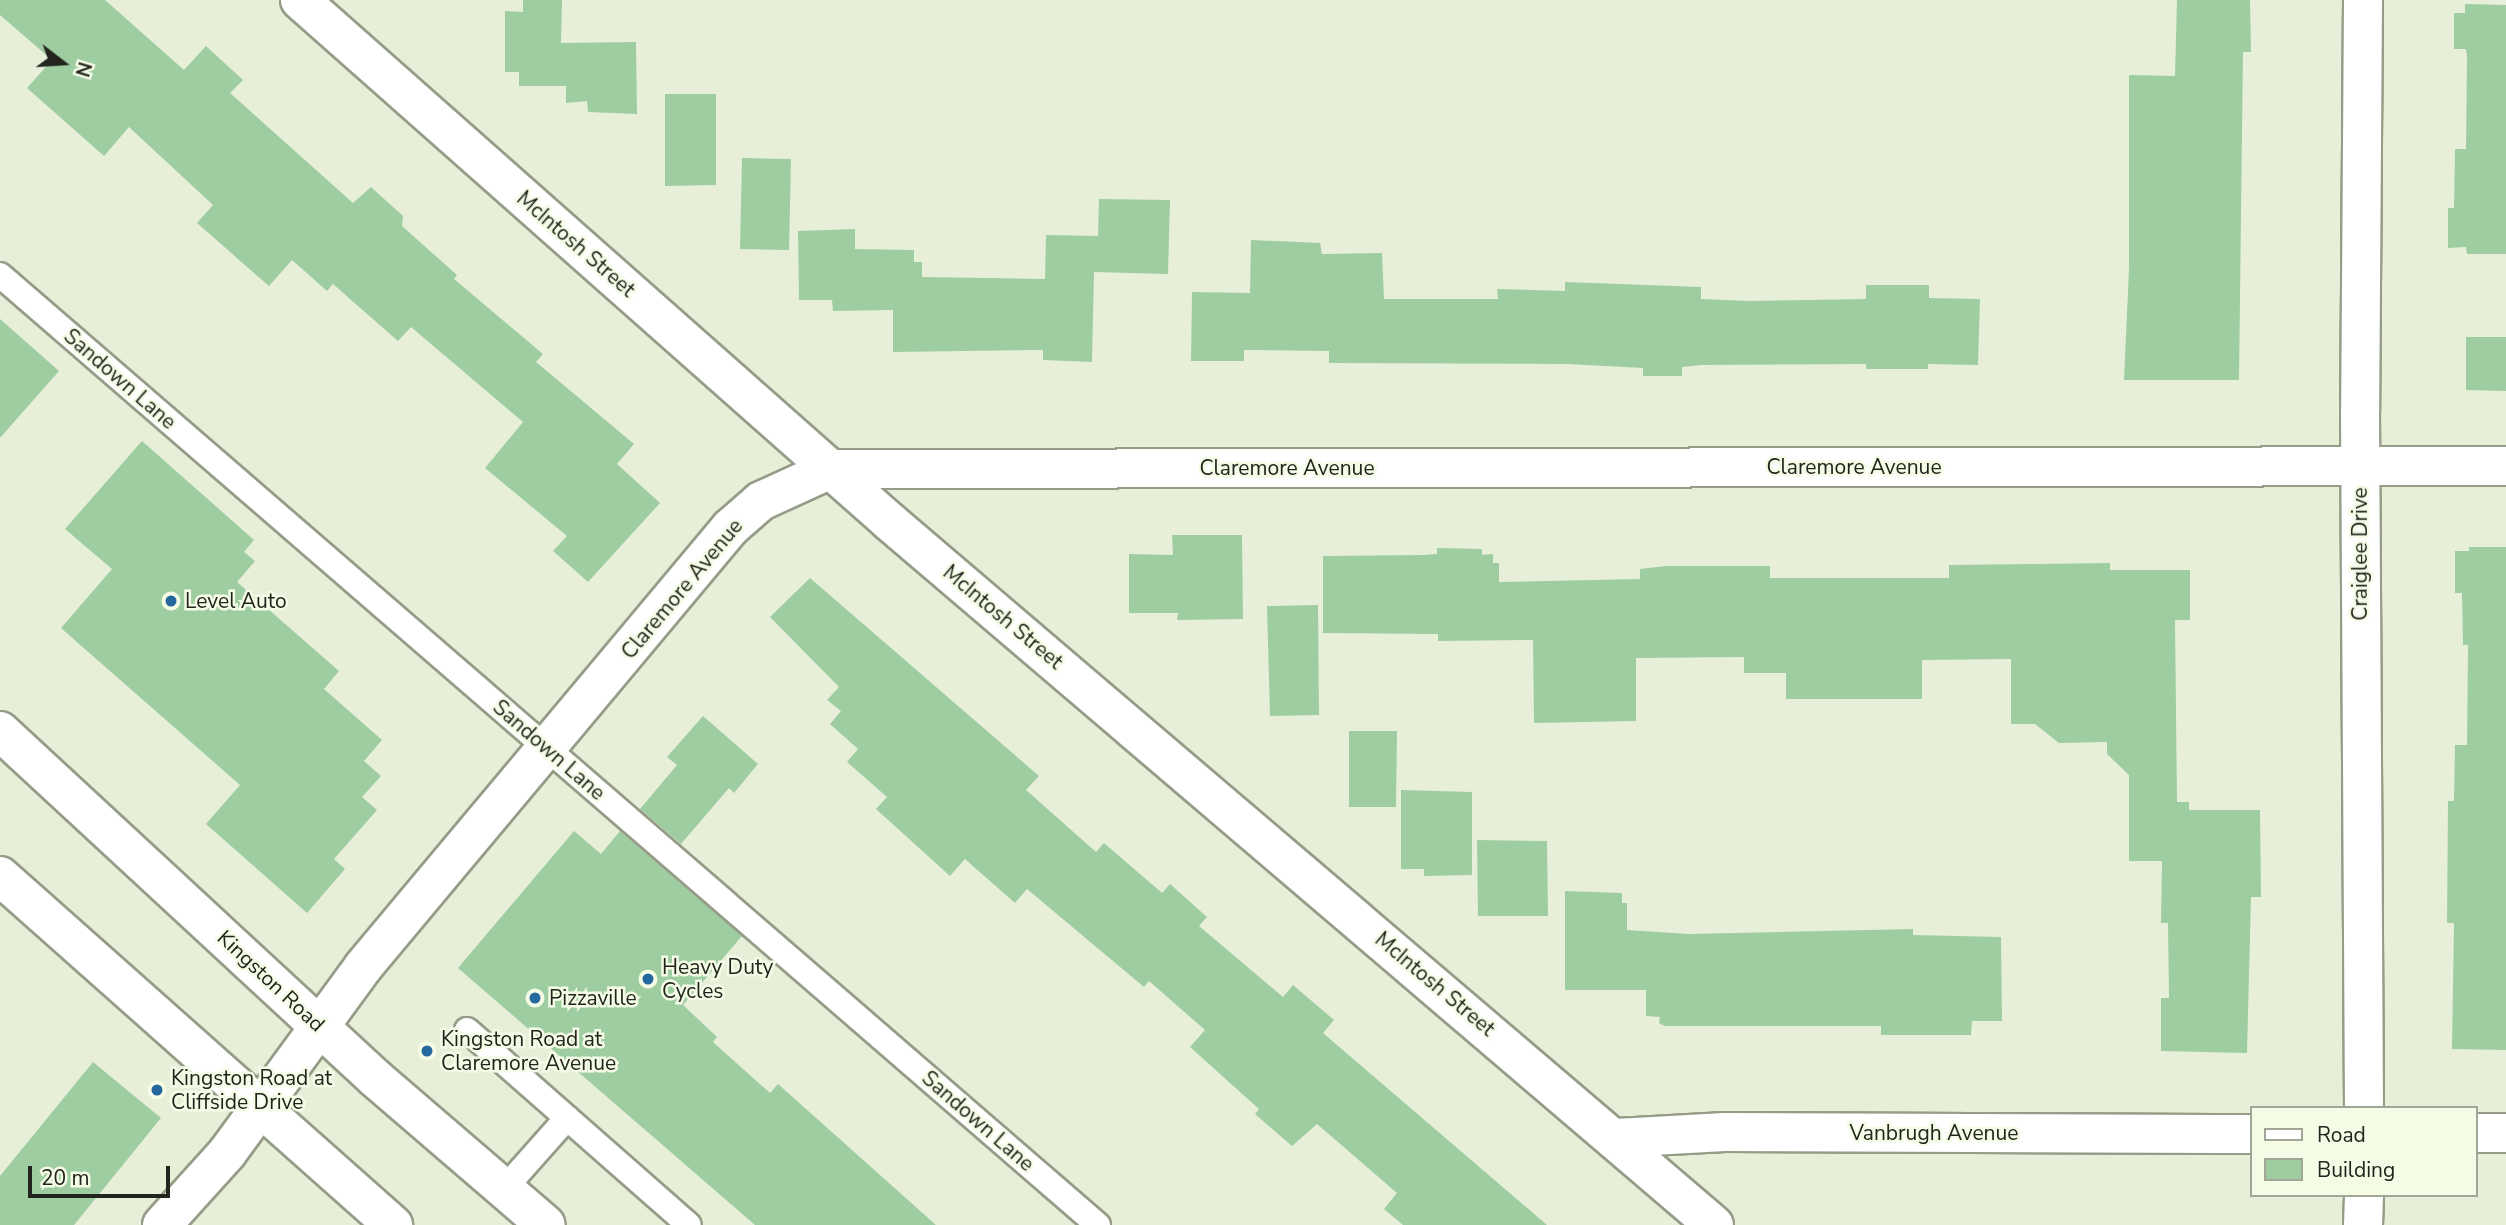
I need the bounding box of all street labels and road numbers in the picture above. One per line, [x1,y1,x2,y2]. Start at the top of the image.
street label: McIntosh Street [512,186,640,302]
street label: Sandown Lane [59,323,181,435]
street label: Claremore Avenue [1766,454,1942,480]
street label: Claremore Avenue [1199,455,1375,481]
street label: Craiglee Drive [2347,487,2373,621]
street label: Claremore Avenue [616,514,748,664]
street label: McIntosh Street [938,560,1068,674]
street label: Sandown Lane [488,694,610,806]
street label: Kingston Road [212,925,330,1037]
street label: McIntosh Street [1370,927,1500,1041]
street label: Sandown Lane [917,1065,1039,1177]
street label: Vanbrugh Avenue [1850,1120,2018,1146]

